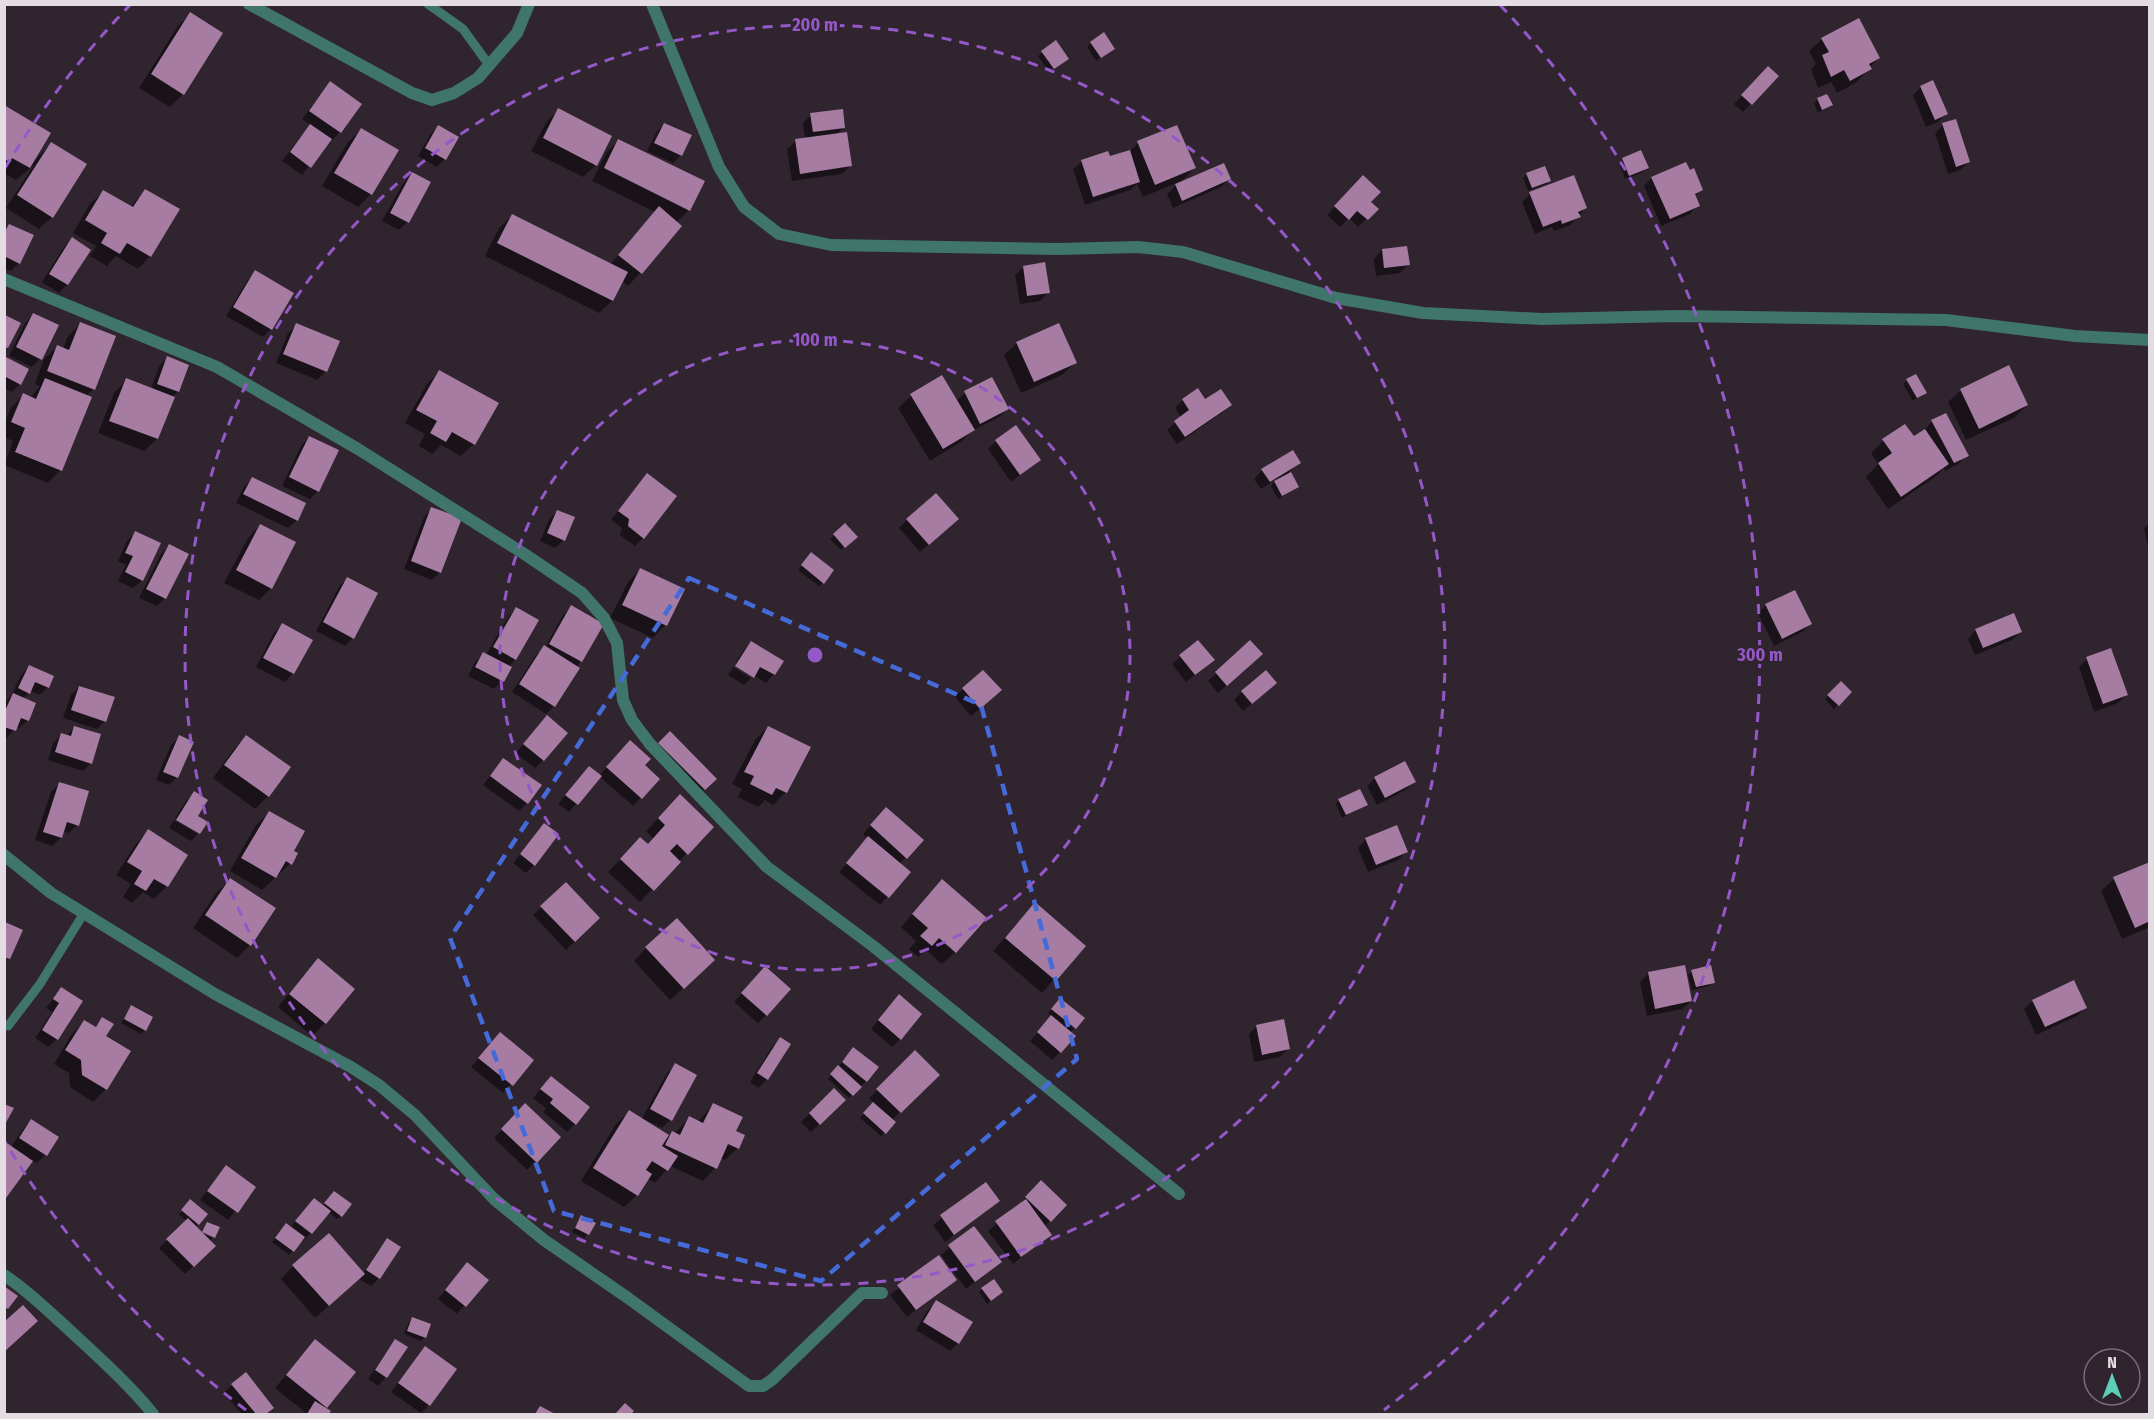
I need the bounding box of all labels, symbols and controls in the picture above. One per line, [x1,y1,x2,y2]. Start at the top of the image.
text: 200 m [791,14,838,36]
text: 100 m [793,329,837,351]
text: 300 m [1736,644,1783,666]
centre of rings [805,645,825,665]
north arrow [2082,1347,2142,1407]
text: N [2107,1353,2117,1372]

